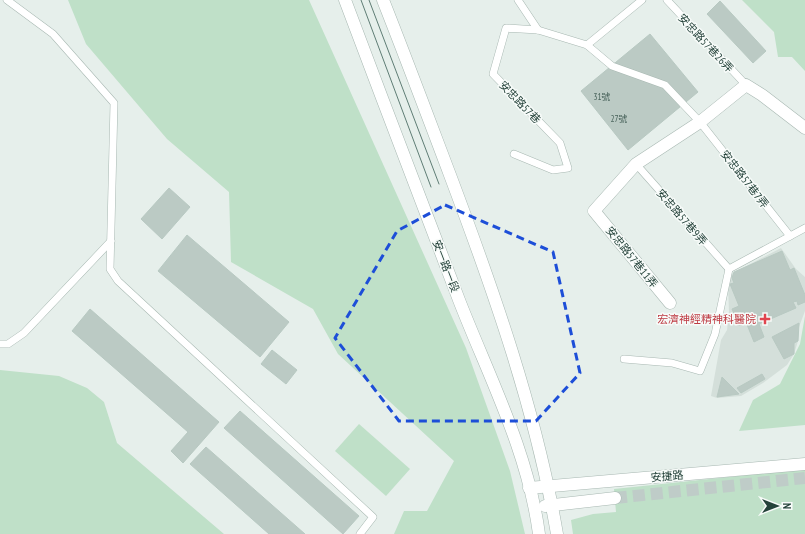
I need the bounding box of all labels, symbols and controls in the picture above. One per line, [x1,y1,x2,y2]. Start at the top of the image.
street label: 安忠路57巷26弄 [675,11,737,75]
street label: 安忠路57巷 [496,78,544,126]
house number: 31號 [593,91,611,102]
house number: 27號 [610,113,628,124]
street label: 安忠路57巷7弄 [718,147,772,211]
street label: 安忠路57巷9弄 [654,186,710,248]
street label: 安忠路57巷11弄 [603,224,661,290]
street label: 安一路一段 [430,238,462,294]
place label: 宏濟神經精神科醫院 [657,312,756,326]
marker: 宏濟神經精神科醫院 [759,313,771,325]
street label: 安捷路 [650,468,684,484]
north arrow [757,486,797,526]
text: N [780,503,794,509]

